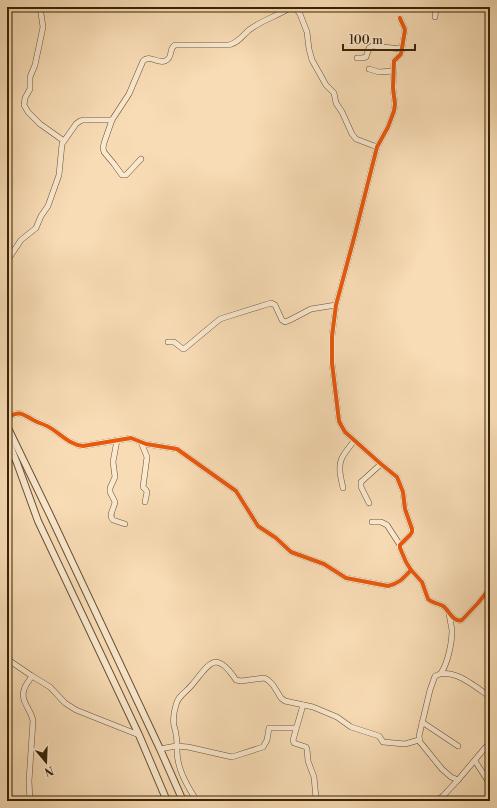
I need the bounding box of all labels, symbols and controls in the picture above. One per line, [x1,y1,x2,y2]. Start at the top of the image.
scale bar [343,26,415,52]
text: 100 m [349,33,383,48]
north arrow [26,742,66,782]
text: N [42,762,55,779]

